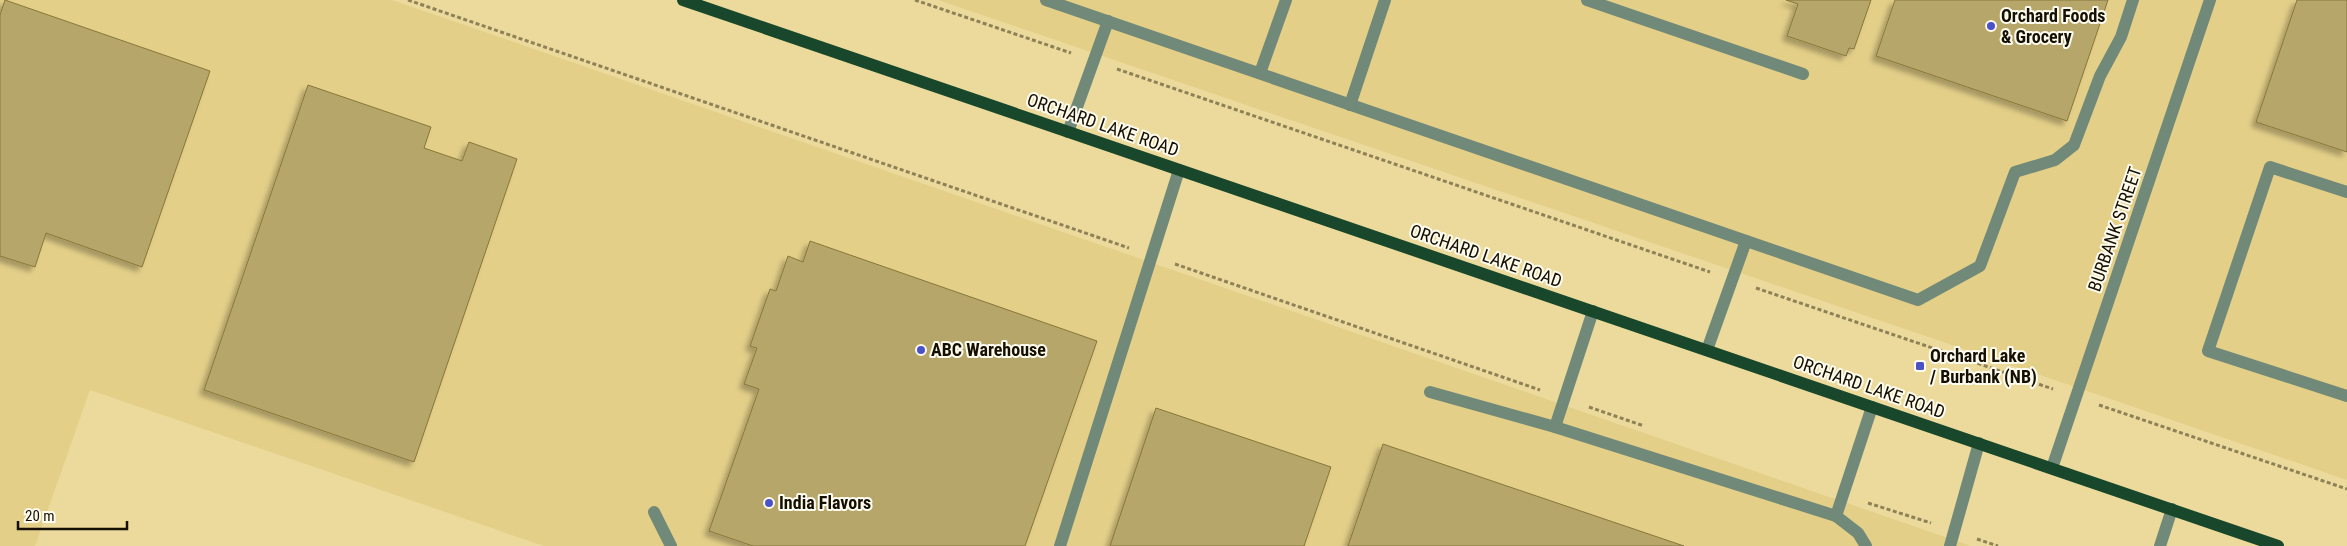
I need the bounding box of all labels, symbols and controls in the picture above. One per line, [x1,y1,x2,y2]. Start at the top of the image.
place label: Orchard Foods & Grocery [2001,5,2106,47]
marker: Orchard Foods & Grocery [1985,20,1997,32]
street label: ORCHARD LAKE ROAD [1025,89,1182,160]
street label: BURBANK STREET [2083,164,2146,294]
street label: ORCHARD LAKE ROAD [1408,220,1565,291]
place label: ABC Warehouse [931,339,1046,360]
marker: ABC Warehouse [915,344,927,356]
place label: Orchard Lake / Burbank (NB) [1929,345,2037,388]
street label: ORCHARD LAKE ROAD [1791,351,1948,422]
marker: Orchard Lake / Burbank (NB) [1914,360,1926,372]
place label: India Flavors [779,492,871,513]
marker: India Flavors [763,497,775,509]
scale bar [18,498,126,530]
text: 20 m [25,507,55,525]

